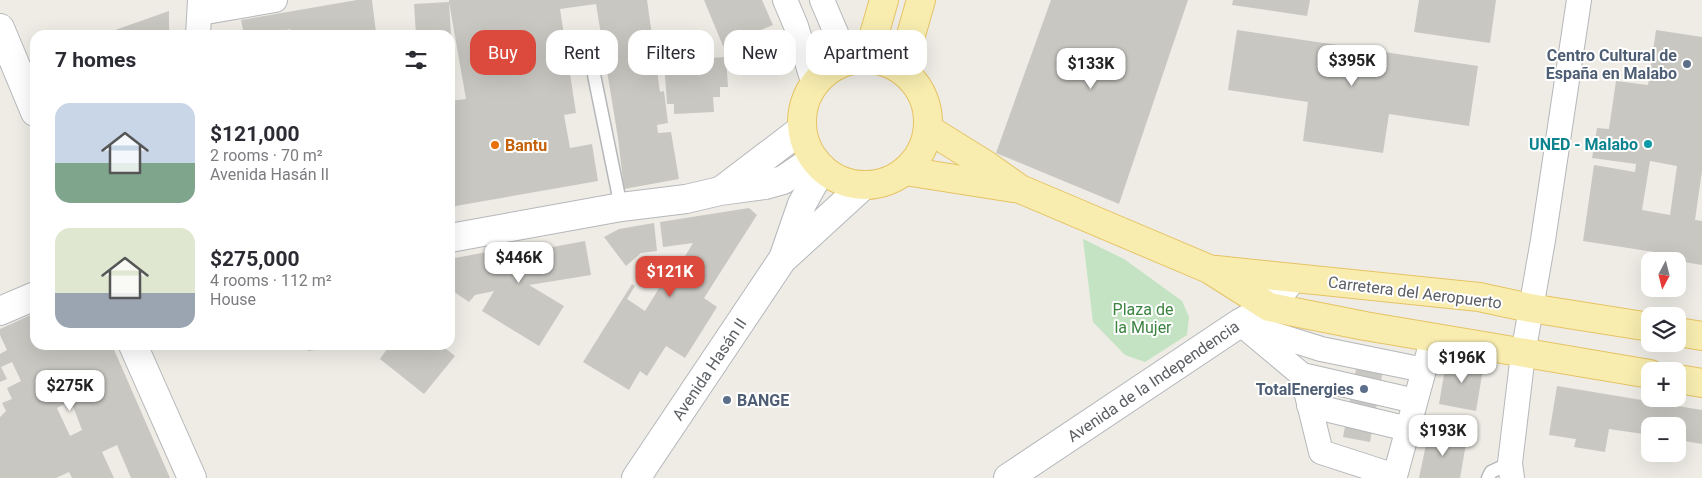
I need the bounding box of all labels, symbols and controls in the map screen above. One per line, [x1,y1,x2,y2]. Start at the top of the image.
chip: Buy [470,30,536,75]
chip: Rent [546,30,618,75]
chip: Filters [628,30,714,75]
chip: New [724,30,796,75]
chip: Apartment [806,30,927,75]
pin: $395K [1317,44,1387,87]
icon: filters [402,46,430,74]
place label: Centro Cultural de España en Malabo [1546,46,1677,83]
text: 7 homes [55,48,136,72]
pin: $133K [1056,48,1126,90]
text: $395K [1329,51,1375,70]
text: $133K [1068,54,1114,73]
marker: Centro Cultural de España en Malabo [1681,58,1693,70]
text: $121,000 [210,122,300,146]
icon: home [95,123,155,183]
place label: UNED - Malabo [1529,135,1638,154]
place label: Bantu [505,136,547,155]
marker: UNED - Malabo [1642,138,1654,150]
marker: Bantu [489,139,501,151]
text: 2 rooms · 70 m² [210,146,323,165]
text: Avenida Hasán II [210,165,329,184]
pin: $446K [484,242,554,284]
text: $275,000 [210,247,300,271]
icon: home [95,248,155,308]
text: $446K [496,248,542,267]
north arrow [1641,252,1686,298]
map controls [1641,252,1686,462]
pin: $121K [635,256,705,298]
text: $121K [647,262,693,281]
text: 4 rooms · 112 m² [210,271,332,290]
street label: Carretera del Aeropuerto [1327,272,1503,313]
text: House [210,290,256,309]
park label: Plaza de la Mujer [1113,300,1173,337]
button: layers [1641,307,1686,352]
street label: Avenida Hasán II [668,315,751,424]
street label: Avenida de la Independencia [1064,317,1243,446]
pin: $196K [1427,342,1497,384]
text: $196K [1439,348,1485,367]
button: + [1641,362,1686,407]
pin: $275K [35,370,105,412]
text: $275K [47,376,93,395]
place label: TotalEnergies [1256,380,1354,399]
marker: TotalEnergies [1358,383,1370,395]
place label: BANGE [737,391,789,410]
marker: BANGE [721,394,733,406]
pin: $193K [1408,414,1478,457]
button: − [1641,417,1686,462]
text: $193K [1420,421,1466,440]

